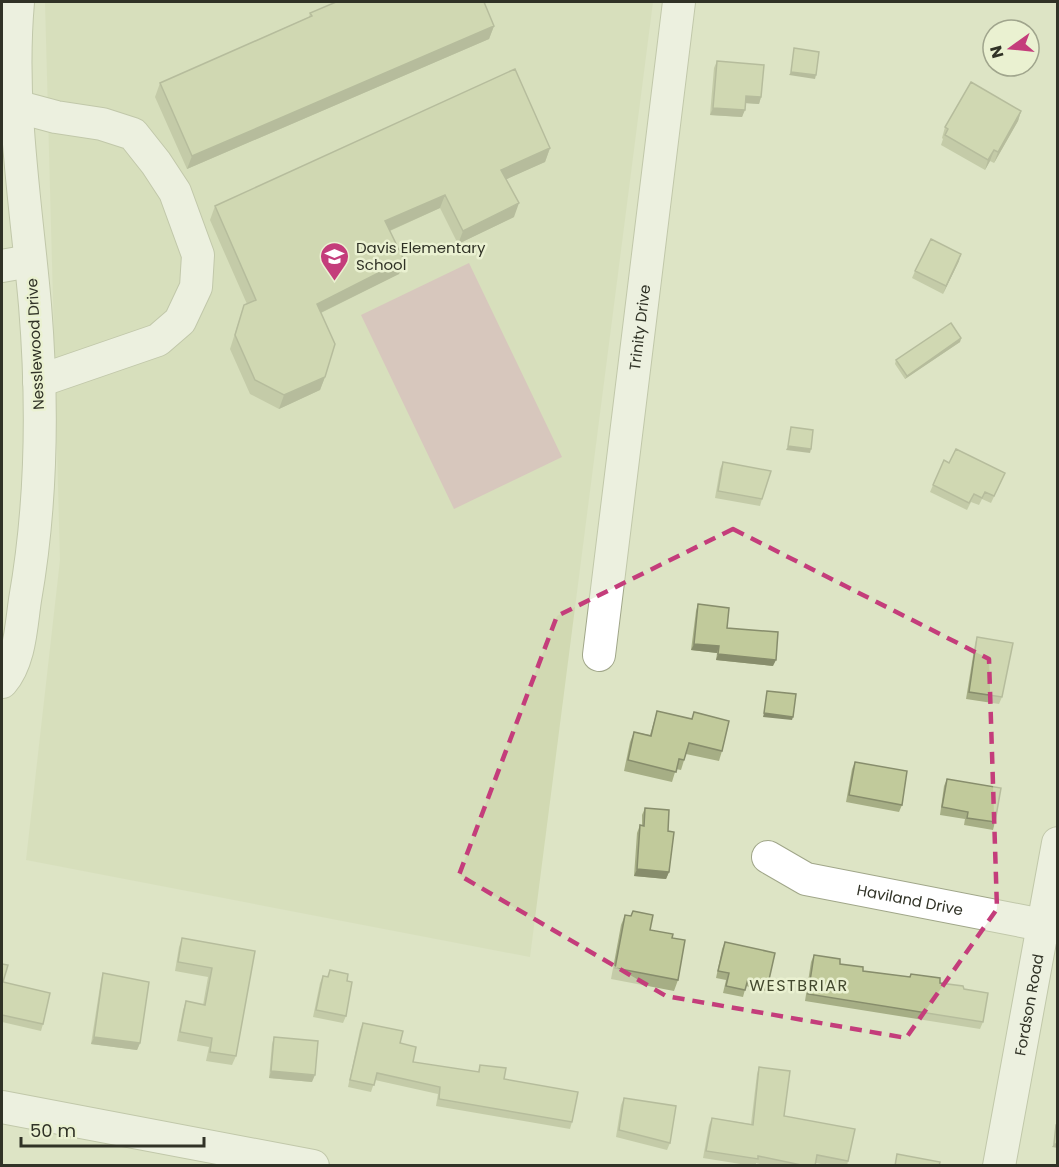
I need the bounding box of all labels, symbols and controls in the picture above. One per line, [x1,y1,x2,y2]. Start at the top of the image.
north arrow [981,18,1041,78]
text: N [984,43,1010,61]
place label: Davis Elementary School [356,237,486,275]
school or university icon: Davis Elementary School [319,240,351,282]
street label: Nesslewood Drive [21,278,49,410]
street label: Trinity Drive [623,283,655,372]
street label: Haviland Drive [855,879,965,920]
street label: Fordson Road [1009,952,1048,1057]
district label: WESTBRIAR [749,974,849,997]
scale bar [21,1110,204,1148]
text: 50 m [30,1118,76,1143]

